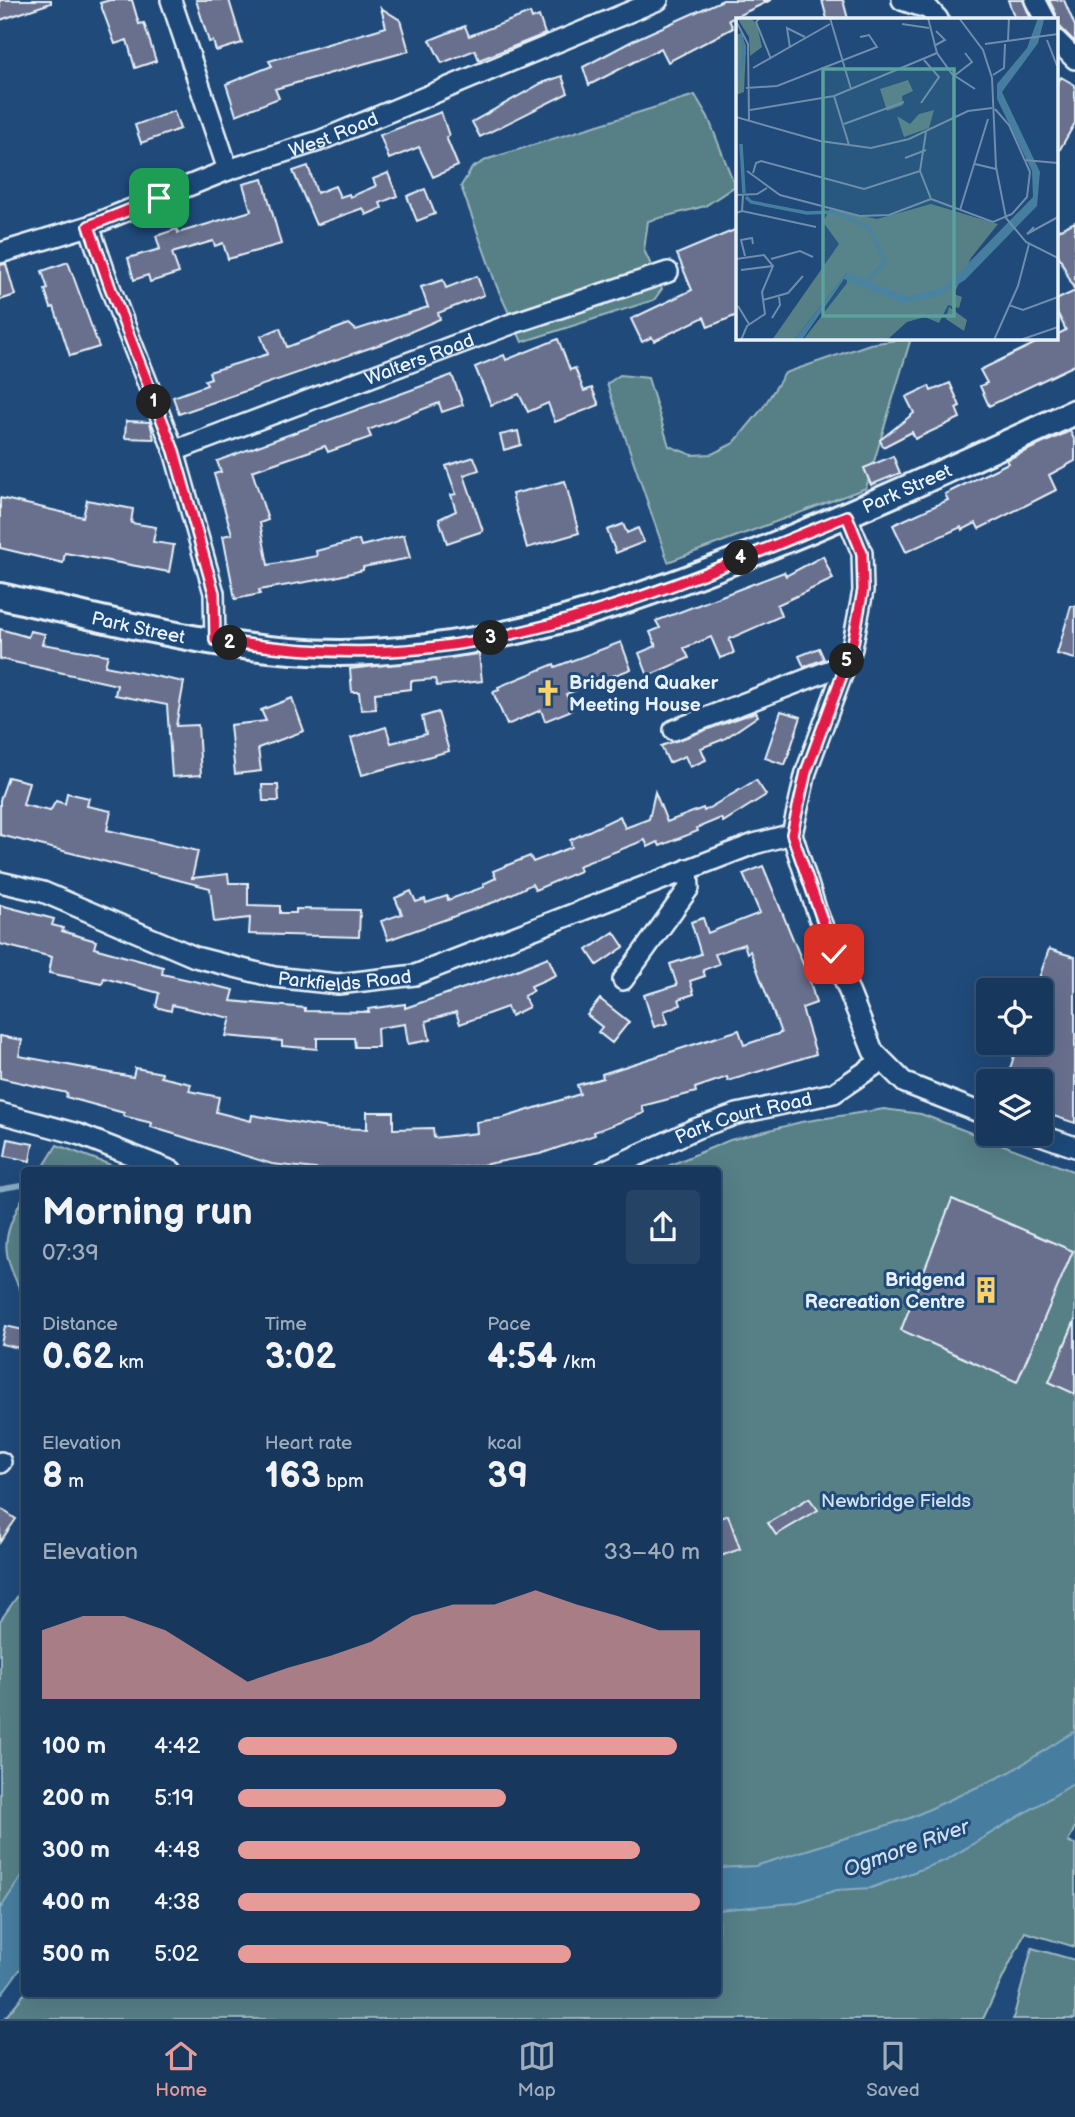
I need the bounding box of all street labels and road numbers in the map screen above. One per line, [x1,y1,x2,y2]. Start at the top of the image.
street label: West Road [286,108,382,163]
street label: Walters Road [362,329,478,391]
street label: Park Street [859,460,956,519]
street label: Park Street [89,607,187,650]
street label: Parkfields Road [277,966,413,997]
street label: Park Court Road [672,1088,814,1150]

